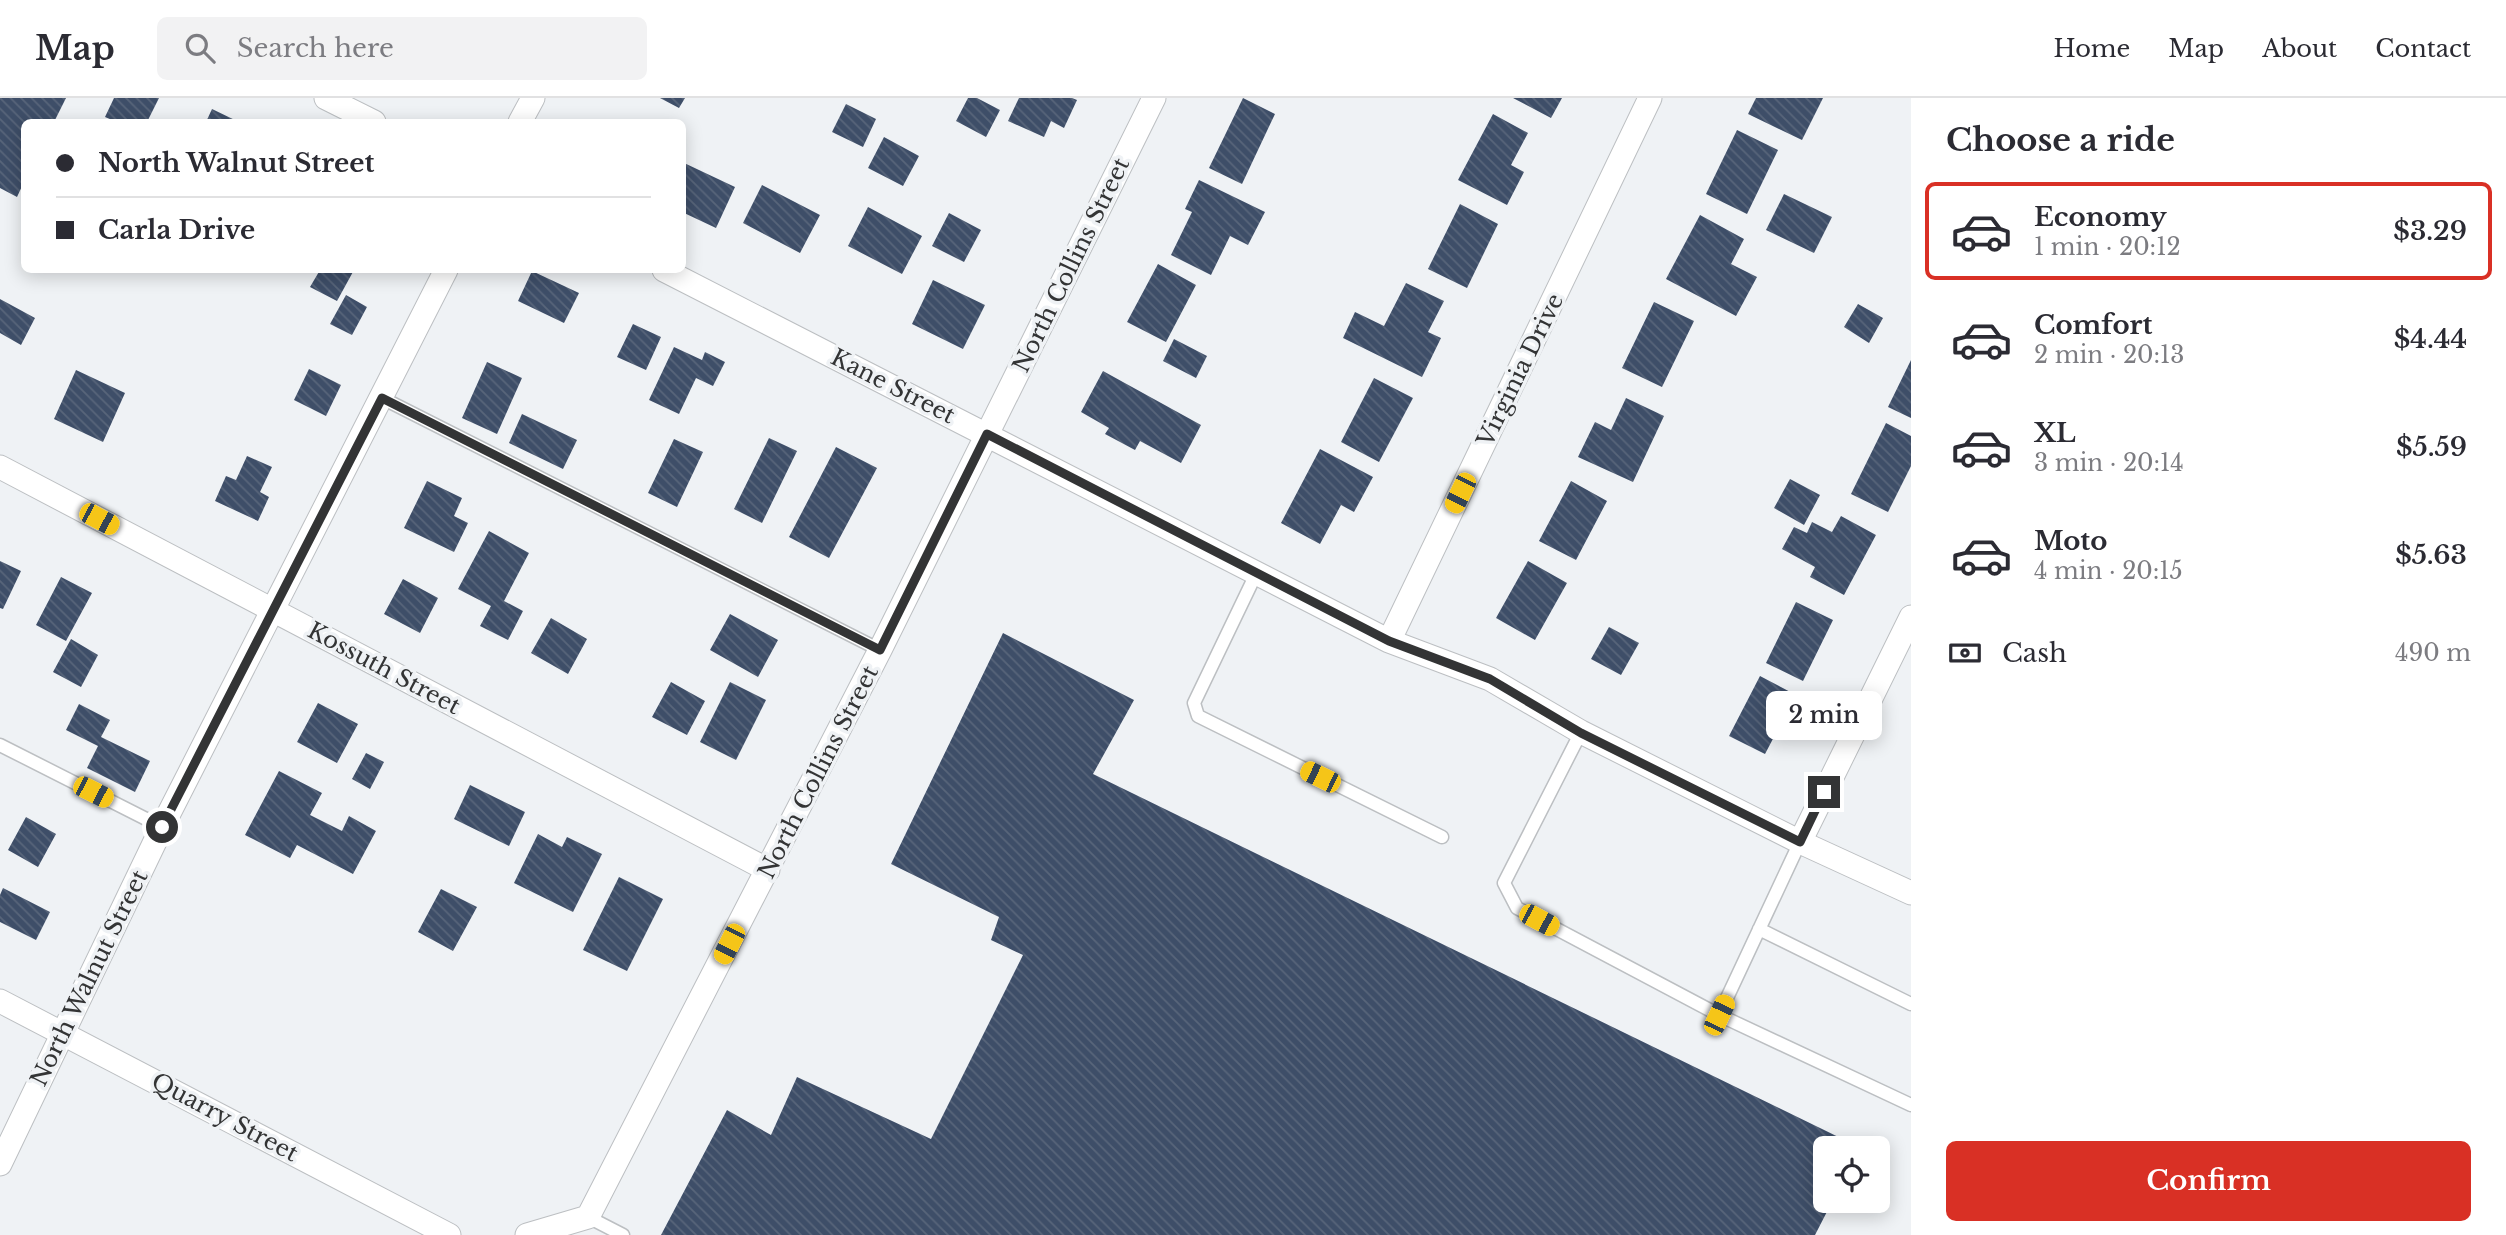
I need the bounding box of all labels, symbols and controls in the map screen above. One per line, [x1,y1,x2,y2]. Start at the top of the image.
search box [157,17,647,80]
text: Map [35,28,115,69]
icon: search [181,29,219,67]
text: Search here [237,32,394,64]
text: Home [2054,34,2130,63]
text: Map [2168,34,2224,63]
text: About [2262,34,2337,63]
text: Contact [2375,34,2471,63]
text: Choose a ride [1946,120,2175,160]
text: North Walnut Street [98,147,374,179]
street label: North Collins Street [1007,153,1135,377]
icon: car [1950,200,2013,263]
text: Economy [2034,201,2167,233]
text: Carla Drive [98,214,255,246]
text: $3.29 [2393,215,2467,247]
text: 1 min · 20:12 [2034,233,2181,261]
street label: Virginia Drive [1470,289,1569,452]
icon: car [1950,308,2013,371]
text: Comfort [2034,309,2152,341]
text: $4.44 [2394,323,2467,355]
text: 2 min · 20:13 [2034,341,2184,369]
street label: Kane Street [826,343,960,429]
icon: car [1950,416,2013,479]
text: XL [2034,417,2076,449]
text: $5.59 [2396,431,2467,463]
text: 3 min · 20:14 [2034,449,2184,477]
car [1442,470,1479,516]
car [76,500,123,538]
icon: car [1950,524,2013,587]
text: Moto [2034,525,2107,557]
text: $5.63 [2395,539,2467,571]
text: 4 min · 20:15 [2034,557,2183,585]
street label: Kossuth Street [303,616,465,720]
icon: cash [1946,634,1984,672]
text: Cash [2002,637,2067,669]
text: 490 m [2395,639,2471,667]
street label: North Collins Street [752,660,884,883]
callout: 2 min [1766,690,1882,740]
text: 2 min [1789,701,1859,729]
car [1297,758,1344,796]
car [70,773,117,811]
route end [1808,776,1840,808]
route start [146,811,178,843]
street label: North Walnut Street [24,865,154,1091]
car [1516,901,1563,939]
car [711,921,748,967]
car [1701,992,1738,1038]
street label: Quarry Street [147,1067,303,1167]
map controls [1813,1136,1890,1213]
button: locate [1813,1136,1890,1213]
button: Confirm [1946,1141,2471,1221]

